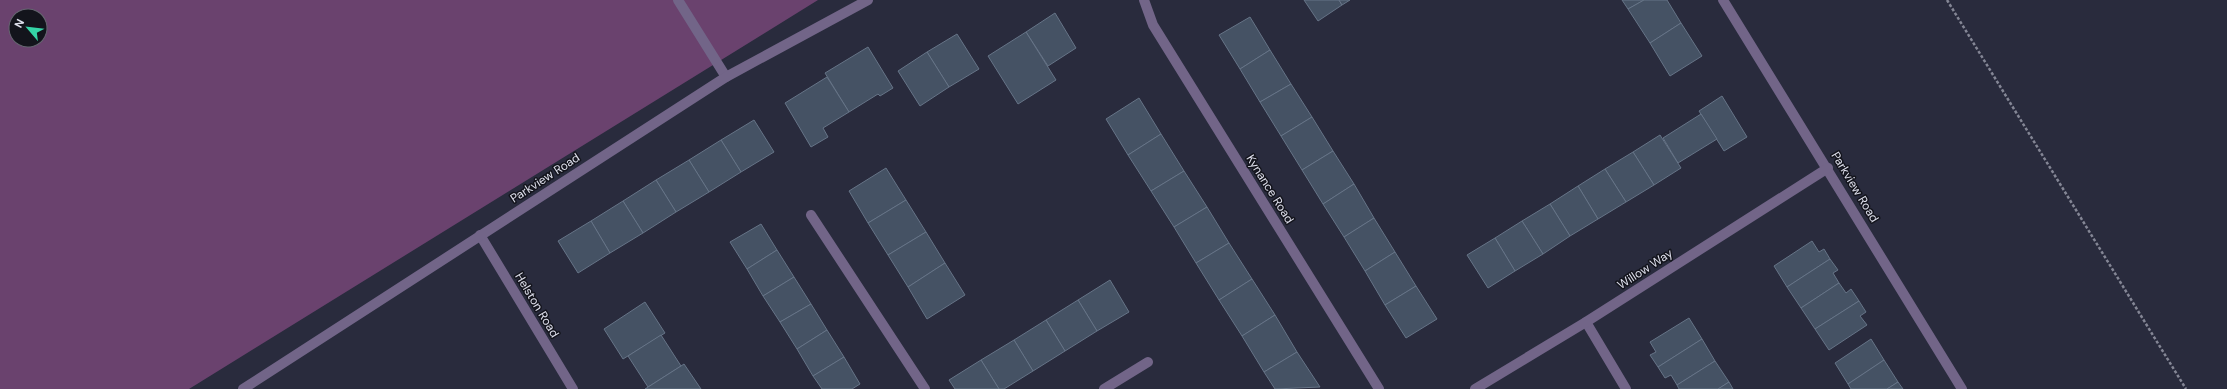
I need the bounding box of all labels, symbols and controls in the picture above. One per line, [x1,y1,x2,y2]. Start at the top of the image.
north arrow [8,8,48,48]
text: N [11,16,27,30]
street label: Parkview Road [1828,149,1882,225]
street label: Parkview Road [507,150,583,206]
street label: Kynance Road [1242,152,1298,226]
street label: Willow Way [1614,245,1676,293]
street label: Helston Road [511,270,563,340]

